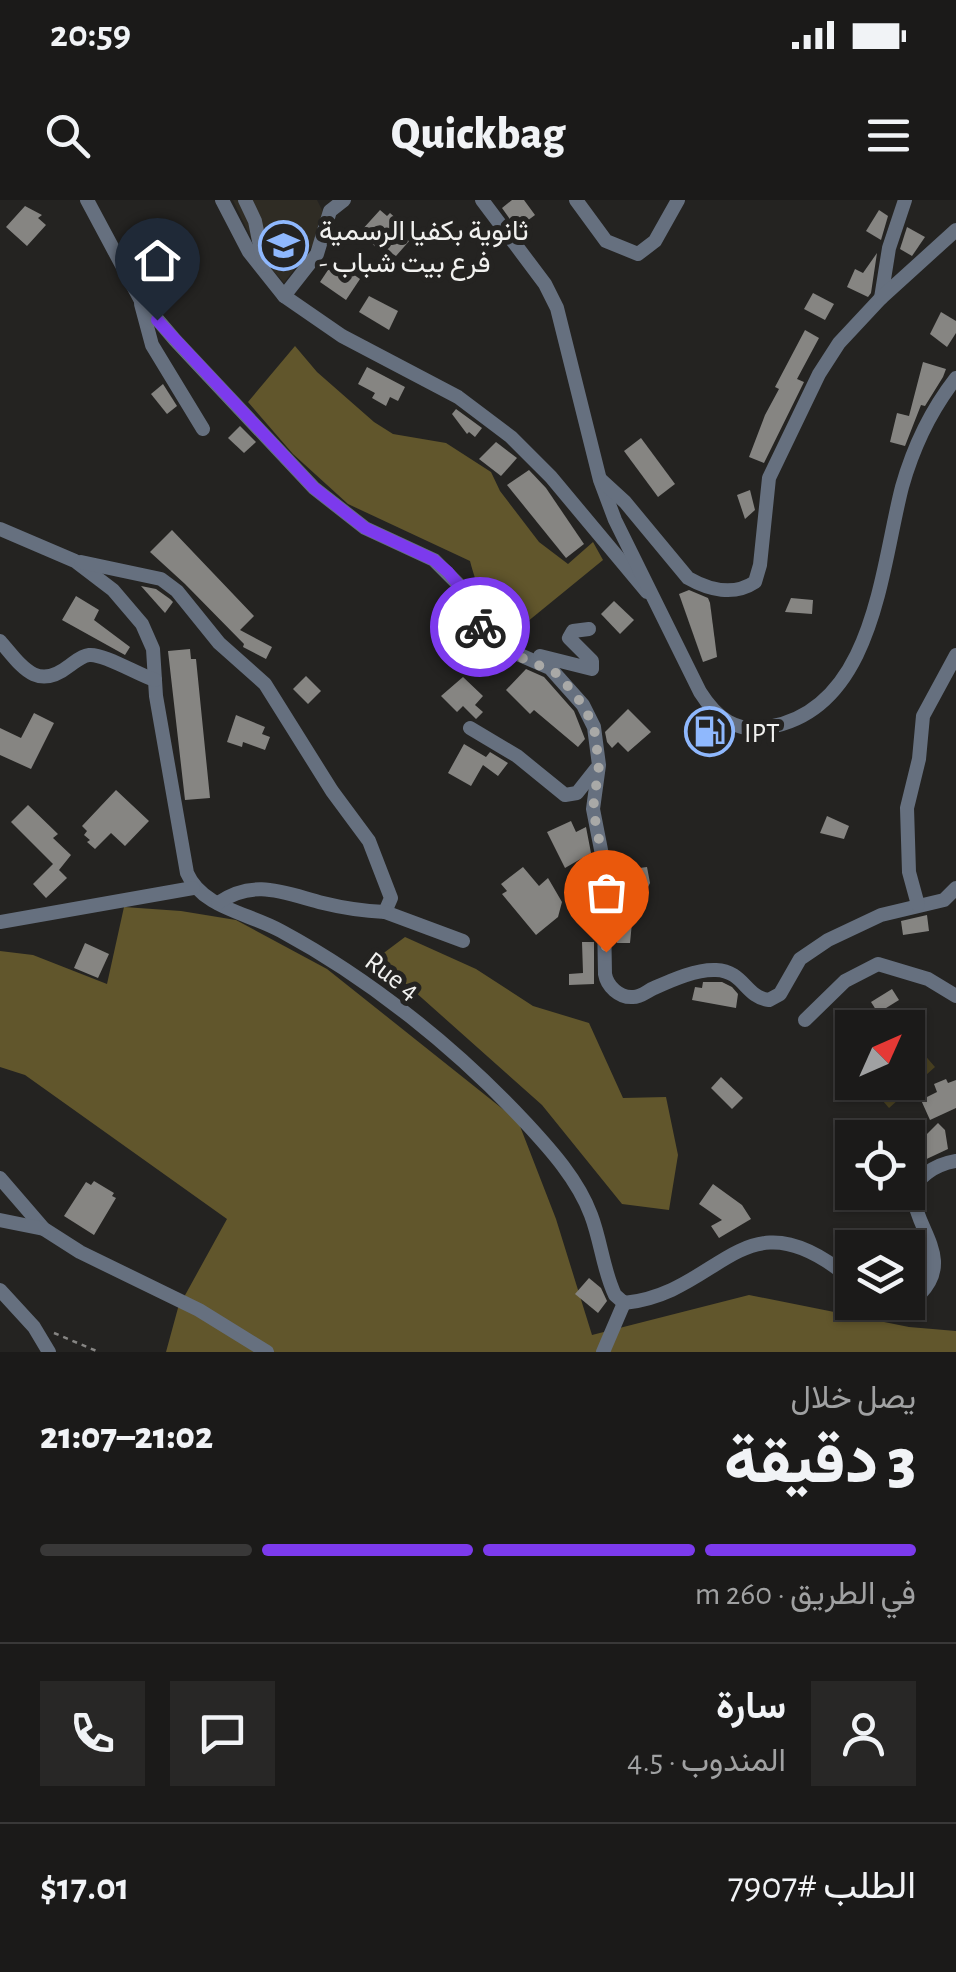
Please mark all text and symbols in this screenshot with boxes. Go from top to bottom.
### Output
text: 20:59 [50,16,131,54]
icon: search [40,108,95,163]
icon: menu [861,108,916,163]
text: Quickbag [391,112,565,157]
pin [115,218,200,321]
place label: ثانوية بكفيا الرسمية - فرع بيت شباب [319,218,529,281]
school or university icon: ثانوية بكفيا الرسمية - فرع بيت شباب [258,220,310,272]
icon: home [130,233,185,288]
courier [430,577,530,677]
icon: bike [453,600,508,655]
fuel station icon: IPT [683,706,735,758]
place label: IPT [744,720,780,748]
pin [564,850,649,953]
icon: bag [579,865,634,920]
street label: Rue 4 [359,947,424,1006]
north arrow [835,1010,925,1100]
map controls [835,1010,925,1320]
button: locate [835,1120,925,1210]
button: layers [835,1230,925,1320]
text: يصل خلال [791,1382,916,1414]
text: 21:02–21:07 [40,1418,213,1456]
text: 3 دقيقة [724,1430,916,1495]
text: في الطريق · 260 m [695,1578,916,1610]
button: phone [40,1681,145,1786]
button: chat [170,1681,275,1786]
button: person [811,1681,916,1786]
text: سارة [716,1688,786,1726]
text: المندوب · 4.5 [627,1745,786,1777]
text: الطلب #7907 [728,1868,916,1906]
text: $17.01 [40,1869,129,1907]

